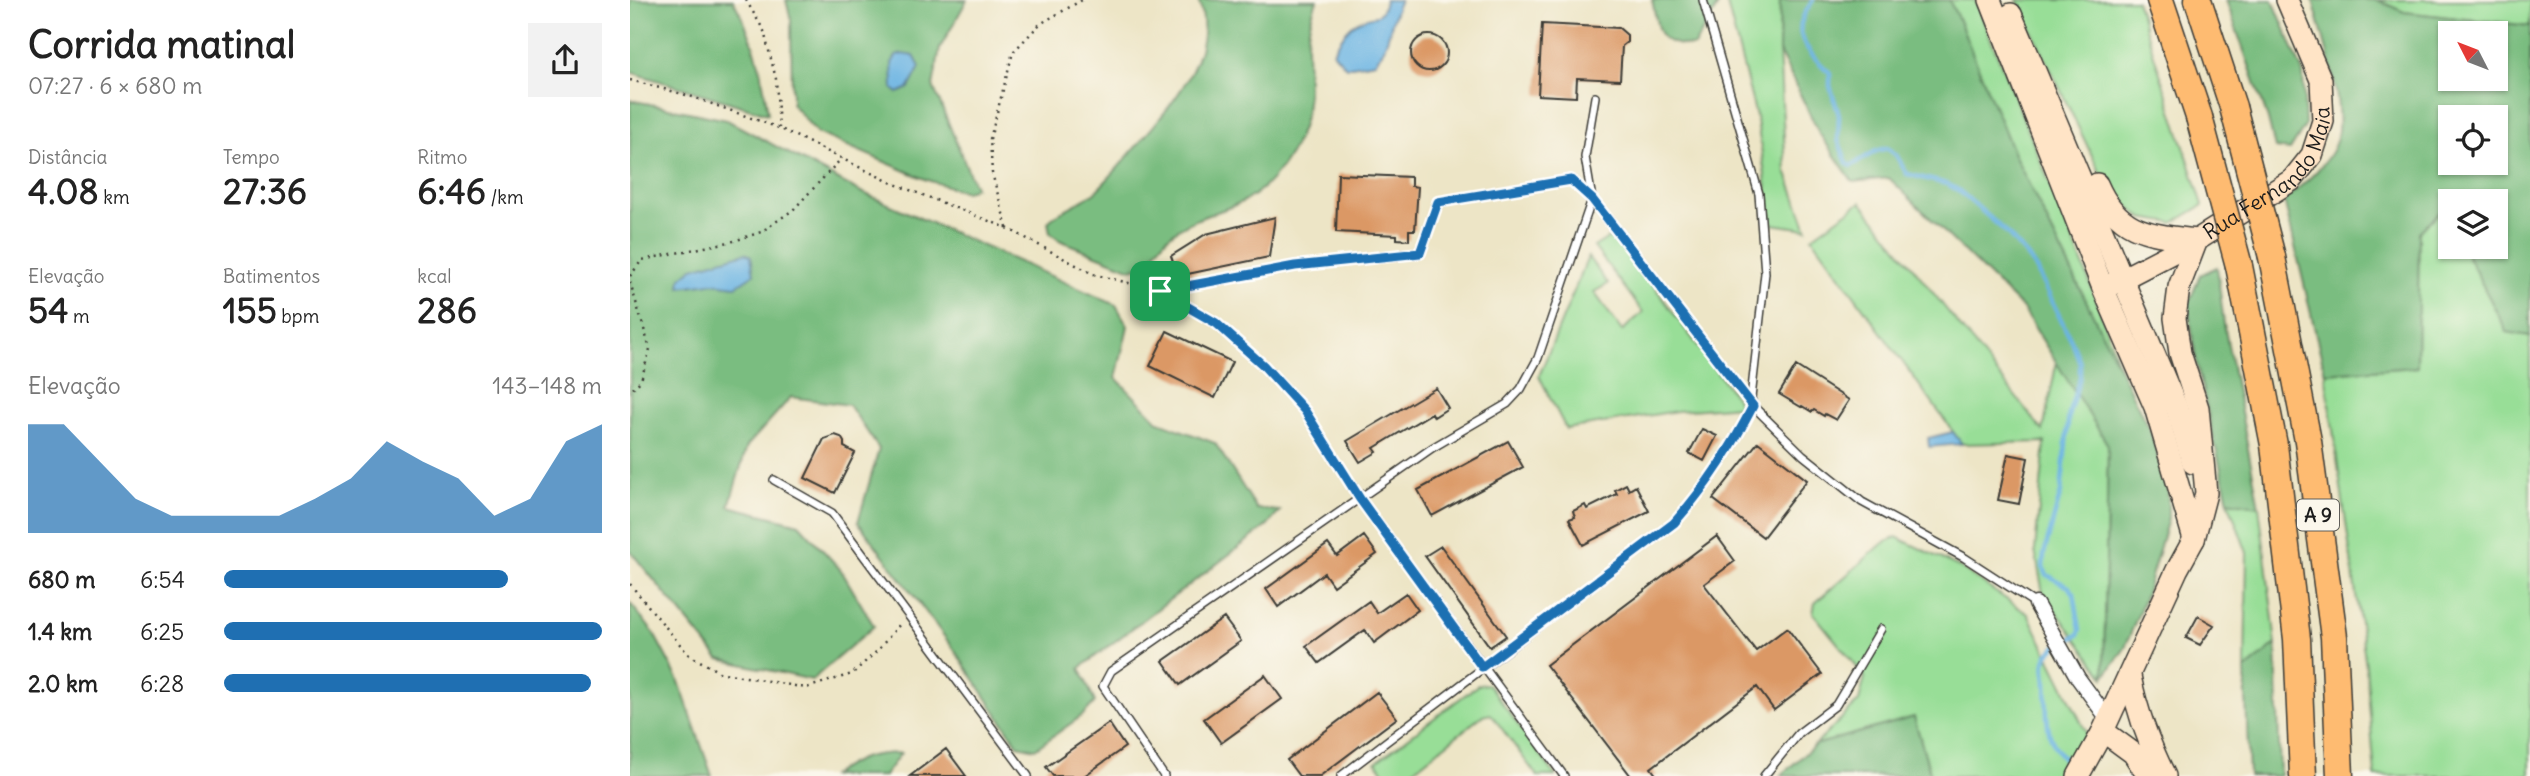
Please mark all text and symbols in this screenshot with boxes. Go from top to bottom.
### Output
text: Corrida matinal [28,21,295,68]
north arrow [2438,21,2508,91]
map controls [2438,21,2508,259]
button: share [528,23,602,97]
text: 07:27 · 6 × 680 m [28,71,202,100]
button: locate [2438,105,2508,175]
street label: Rua Fernando Maia [2198,106,2336,246]
text: Distância [28,145,107,169]
text: Tempo [223,145,280,169]
text: Ritmo [417,145,467,169]
text: 4.08 [28,169,99,213]
text: 27:36 [223,169,307,213]
text: 6:46 [417,169,486,213]
text: km [99,185,130,209]
text: /km [486,185,524,209]
button: layers [2438,189,2508,259]
pin [1130,261,1190,321]
text: Elevação [28,264,105,288]
text: Batimentos [223,264,320,288]
text: kcal [417,264,452,288]
icon: arrive [1141,272,1179,310]
text: 54 [28,288,68,332]
text: 155 [223,288,277,332]
text: 286 [417,288,477,332]
text: m [68,304,90,328]
text: bpm [277,304,319,328]
text: Elevação [28,371,121,400]
text: 143–148 m [492,371,602,400]
road number: A 9 [2297,500,2339,530]
text: 680 m [28,565,95,594]
text: 6:54 [140,565,185,594]
text: 1.4 km [28,617,92,646]
text: 6:25 [140,617,184,646]
text: 2.0 km [28,669,98,698]
text: 6:28 [140,669,184,698]

